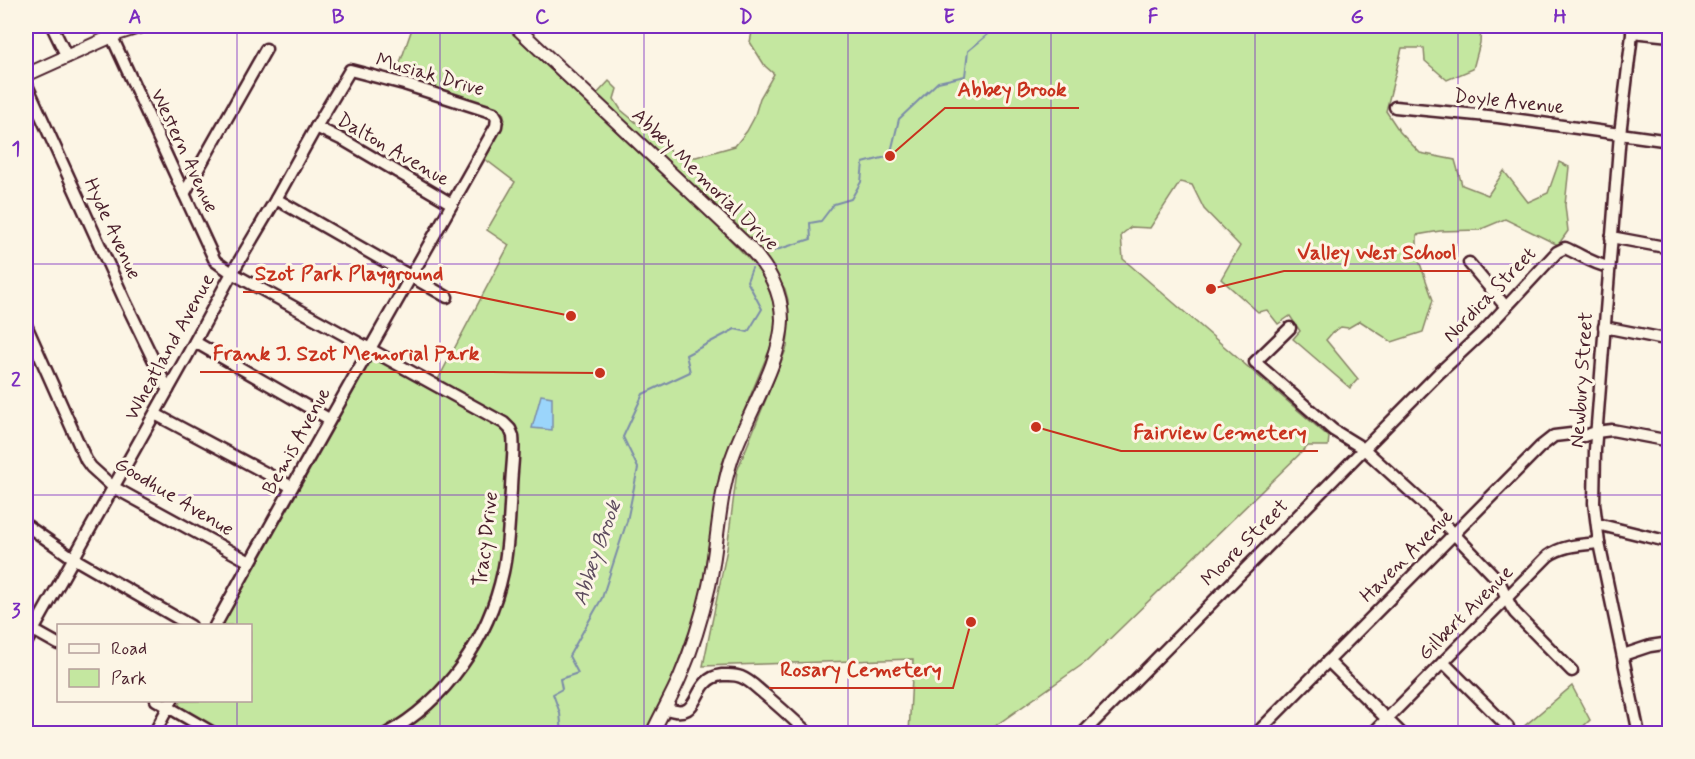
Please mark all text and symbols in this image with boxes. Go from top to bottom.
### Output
text: A [128,4,142,31]
text: B [332,4,345,31]
text: C [535,4,550,31]
text: D [739,4,753,31]
text: E [943,4,955,31]
text: F [1148,4,1159,31]
text: G [1350,4,1364,31]
text: H [1553,4,1567,31]
street label: Musiak Drive [373,47,487,103]
callout: Abbey Brook [945,69,1079,108]
text: Abbey Brook [957,76,1067,104]
street label: Doyle Avenue [1452,83,1566,121]
street label: Western Avenue [143,85,225,217]
street label: Abbey Memorial Drive [626,103,784,257]
street label: Dalton Avenue [332,107,454,193]
text: 1 [12,136,20,163]
street label: Hyde Avenue [77,174,147,284]
callout: Valley West School [1284,232,1470,271]
text: Valley West School [1297,239,1457,267]
street label: Nordica Street [1437,241,1543,349]
callout: Szot Park Playground [243,253,455,292]
text: Szot Park Playground [255,260,443,288]
street label: Wheatland Avenue [118,269,222,425]
street label: Newbury Street [1564,311,1600,449]
callout: Frank J. Szot Memorial Park [200,333,492,372]
text: Frank J. Szot Memorial Park [213,340,480,368]
text: 2 [11,367,21,394]
street label: Bemis Avenue [256,382,338,500]
callout: Fairview Cemetery [1121,412,1318,451]
text: Fairview Cemetery [1133,419,1307,447]
street label: Goodhue Avenue [109,451,239,543]
street label: Tracy Drive [467,490,505,588]
street label: Moore Street [1195,493,1295,593]
water label: Abbey Brook [566,496,628,609]
street label: Haven Avenue [1354,503,1460,609]
street label: Gilbert Avenue [1412,559,1520,667]
text: 3 [11,598,21,625]
legend [57,624,252,702]
text: Road [111,637,147,661]
callout: Rosary Cemetery [769,649,953,688]
text: Rosary Cemetery [780,656,942,684]
text: Park [111,667,147,691]

